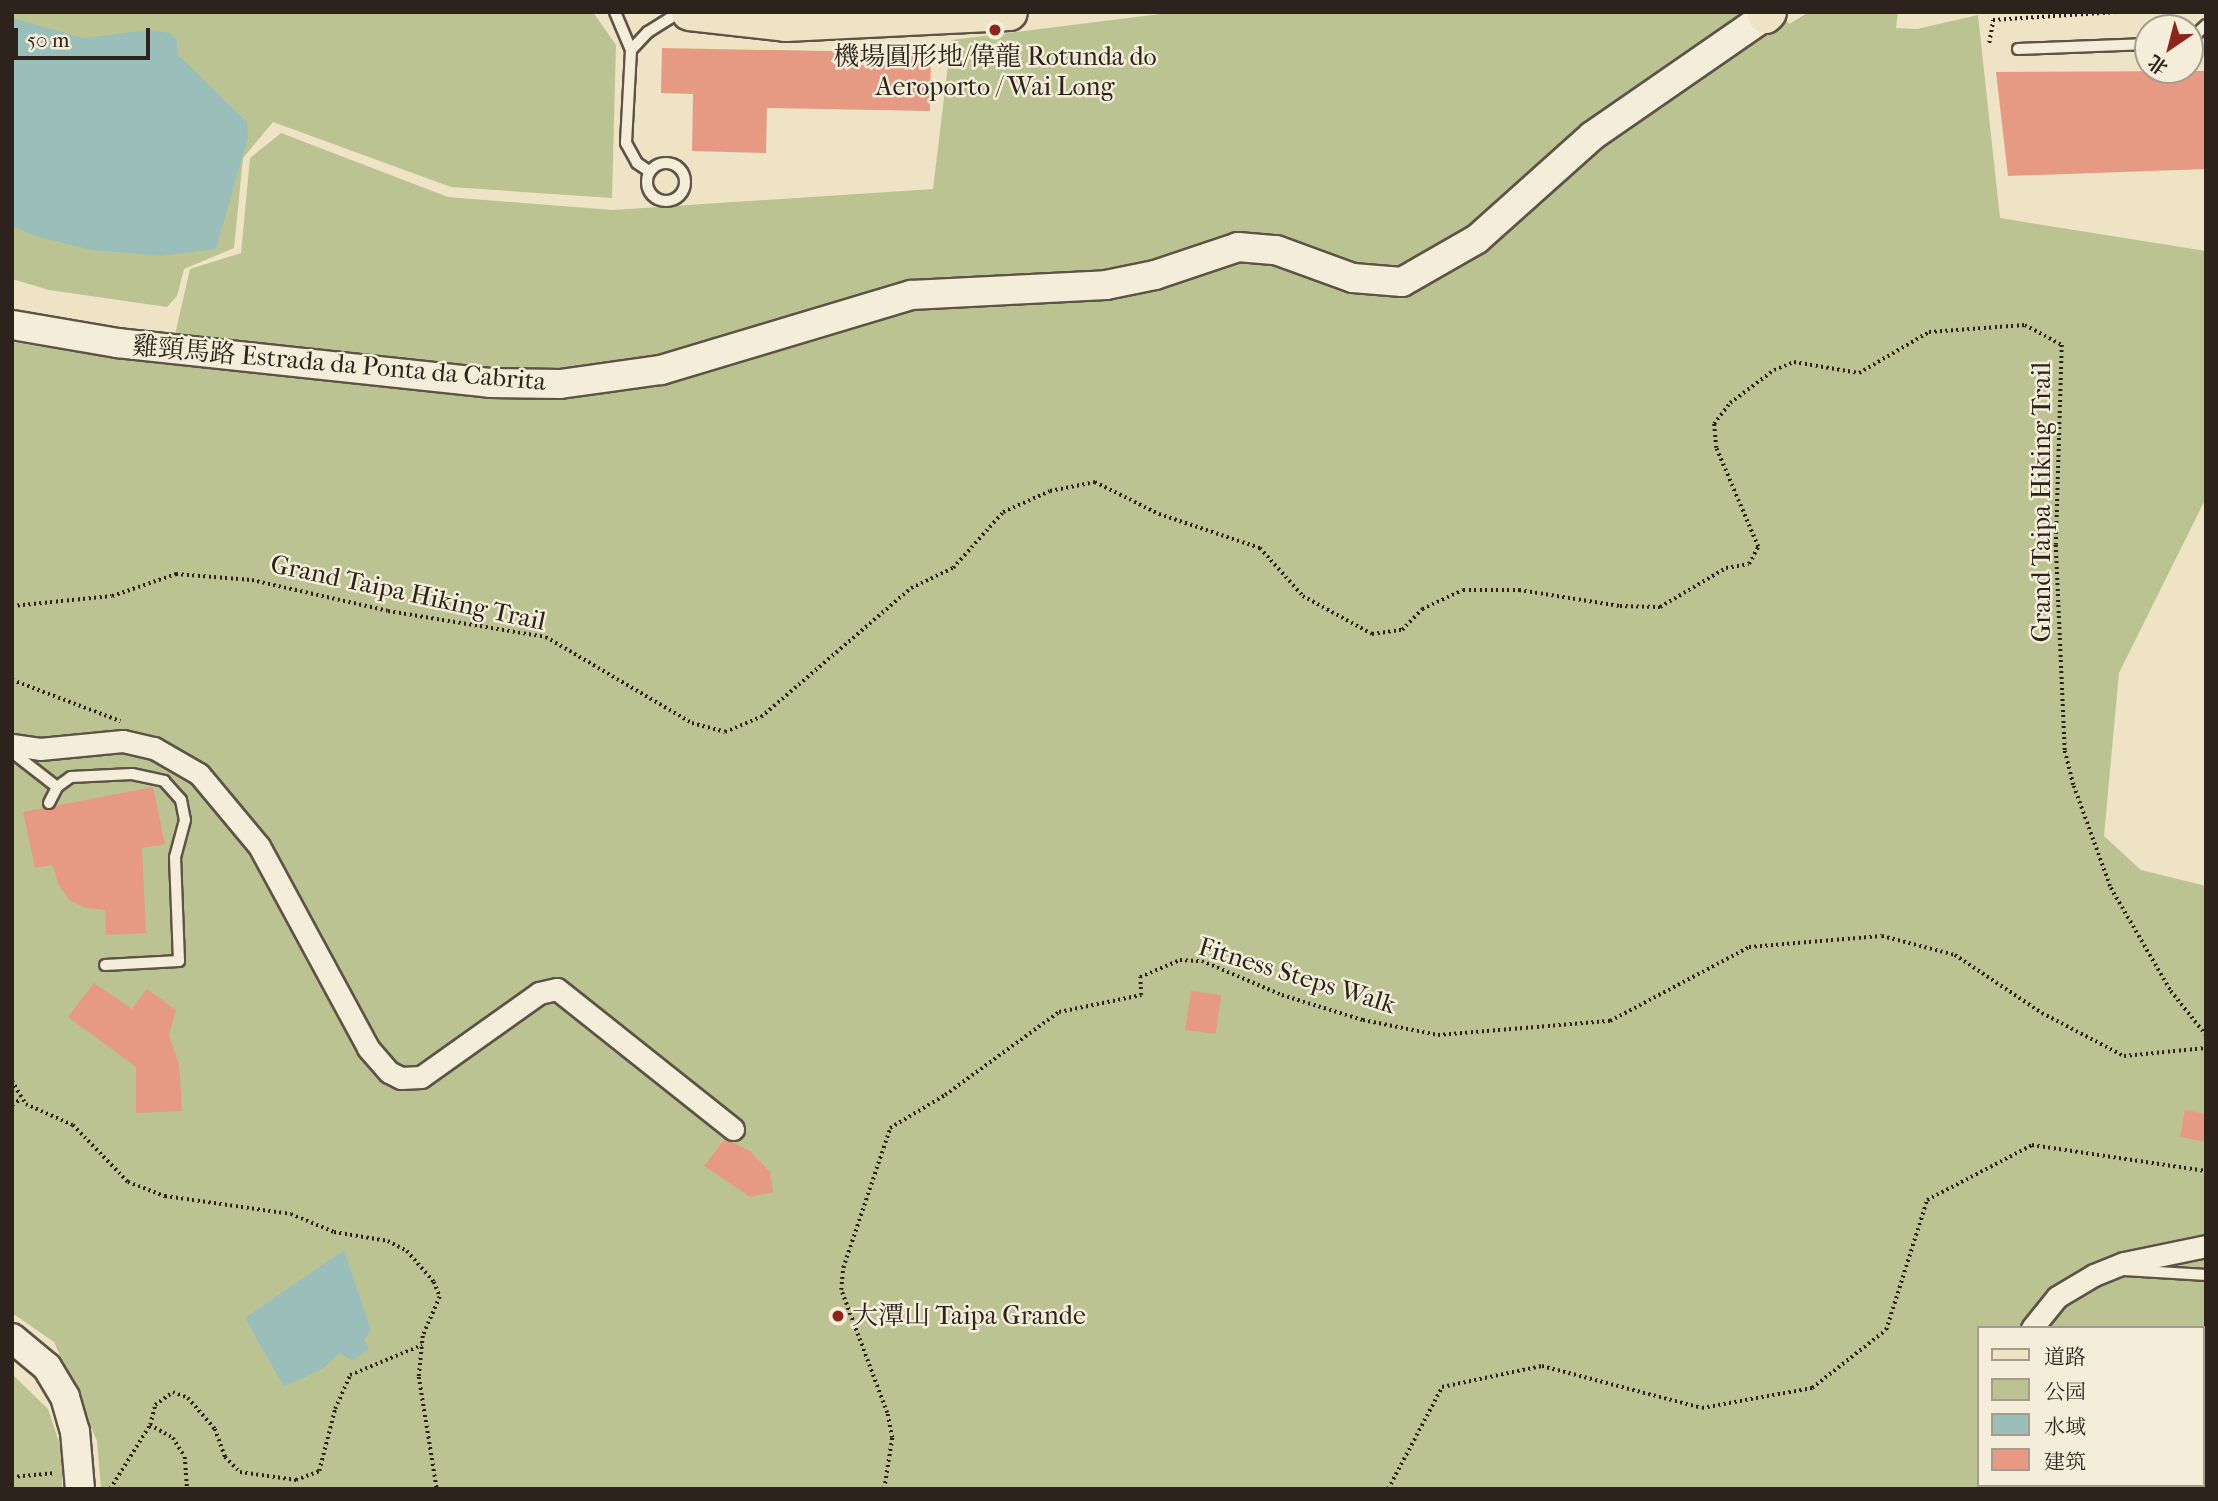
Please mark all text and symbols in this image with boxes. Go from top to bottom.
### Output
scale bar [18,14,154,58]
north arrow [2134,14,2204,84]
marker: 機場圓形地/偉龍 Rotunda do Aeroporto / Wai Long [987,22,1003,38]
text: 50 m [27,28,70,52]
place label: 機場圓形地/偉龍 Rotunda do Aeroporto / Wai Long [833,41,1157,102]
text: 北 [2144,50,2172,79]
street label: 雞頸馬路 Estrada da Ponta da Cabrita [131,330,547,398]
street label: Grand Taipa Hiking Trail [2026,362,2058,642]
street label: Grand Taipa Hiking Trail [268,549,548,637]
street label: Fitness Steps Walk [1195,931,1399,1021]
place label: 大潭山 Taipa Grande [852,1300,1086,1332]
marker: 大潭山 Taipa Grande [830,1308,846,1324]
legend [1976,1326,2204,1487]
text: 道路 [2044,1345,2086,1369]
text: 公园 [2044,1380,2086,1404]
text: 水域 [2044,1415,2086,1439]
text: 建筑 [2044,1450,2086,1474]

